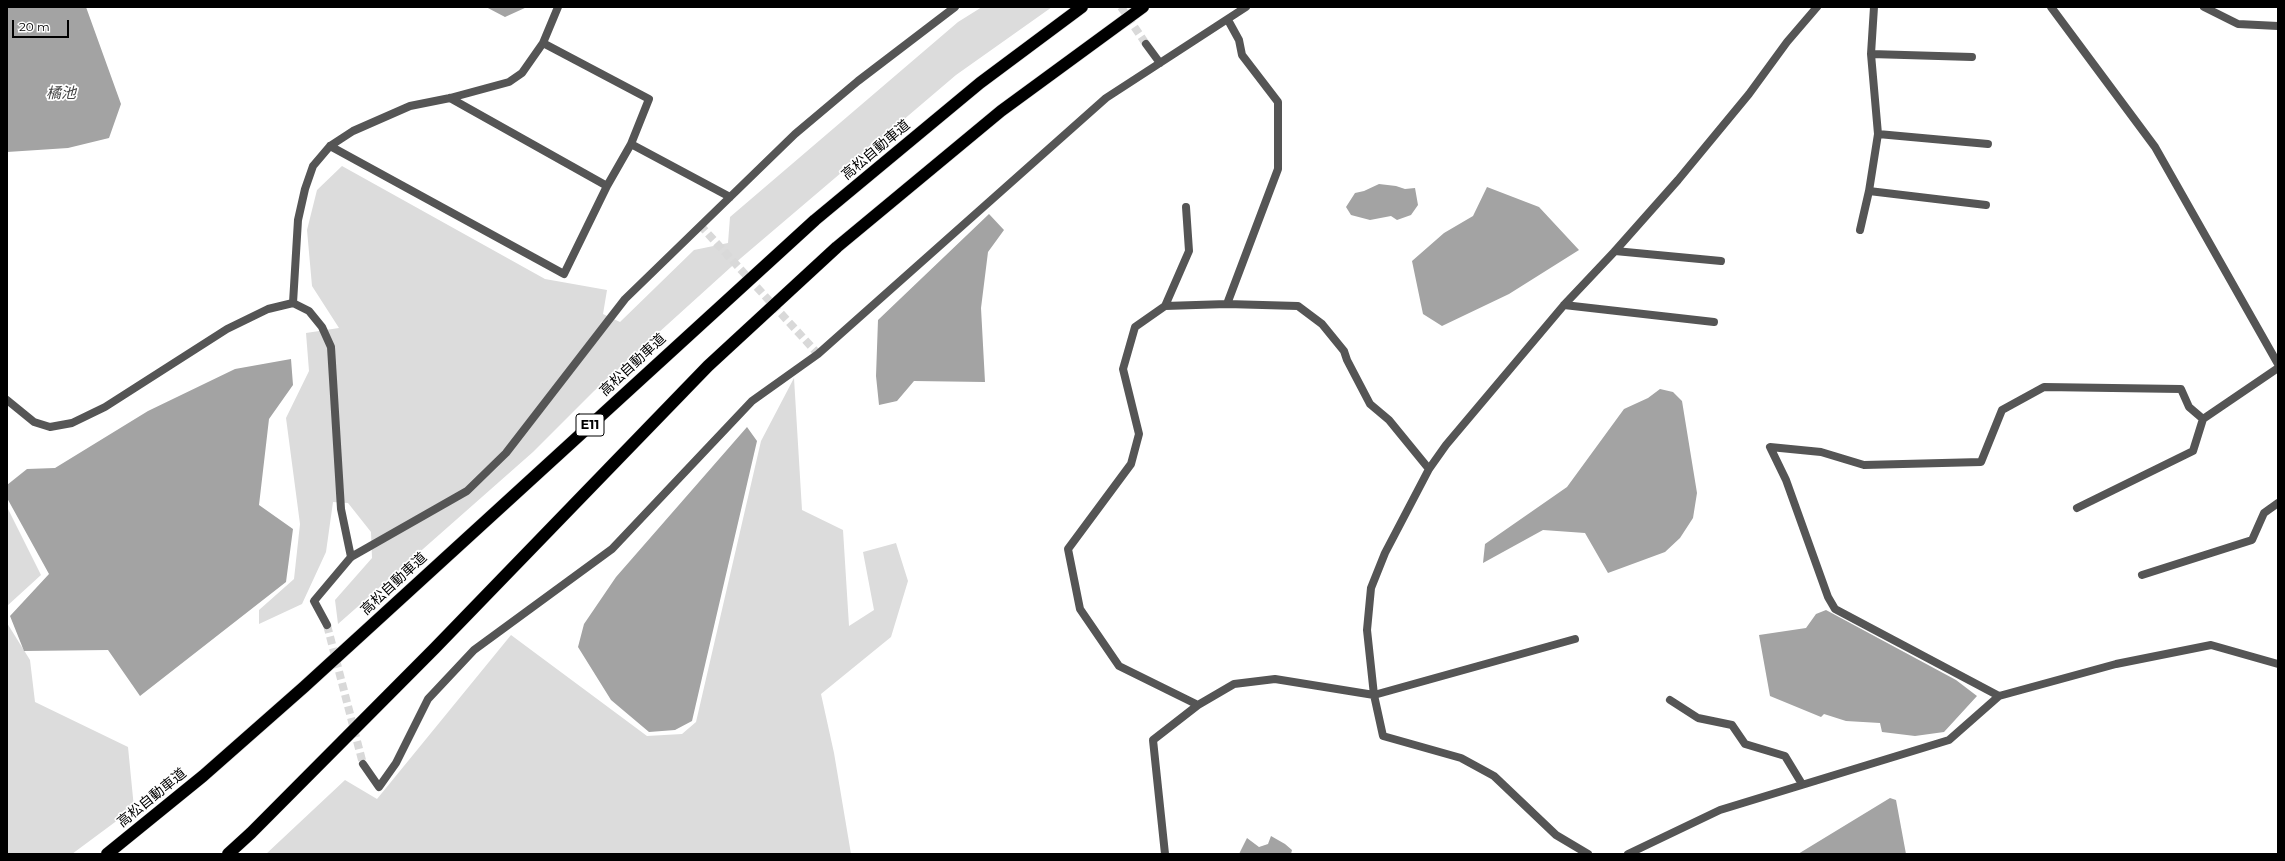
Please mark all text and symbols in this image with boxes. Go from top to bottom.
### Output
scale bar [14,12,71,38]
text: 20 m [19,19,50,34]
water label: 橘池 [46,85,76,103]
street label: 高松自動車道 [838,117,914,183]
street label: 高松自動車道 [597,330,669,400]
road number: E11 [576,414,604,436]
street label: 高松自動車道 [358,549,430,619]
street label: 高松自動車道 [114,765,190,831]

